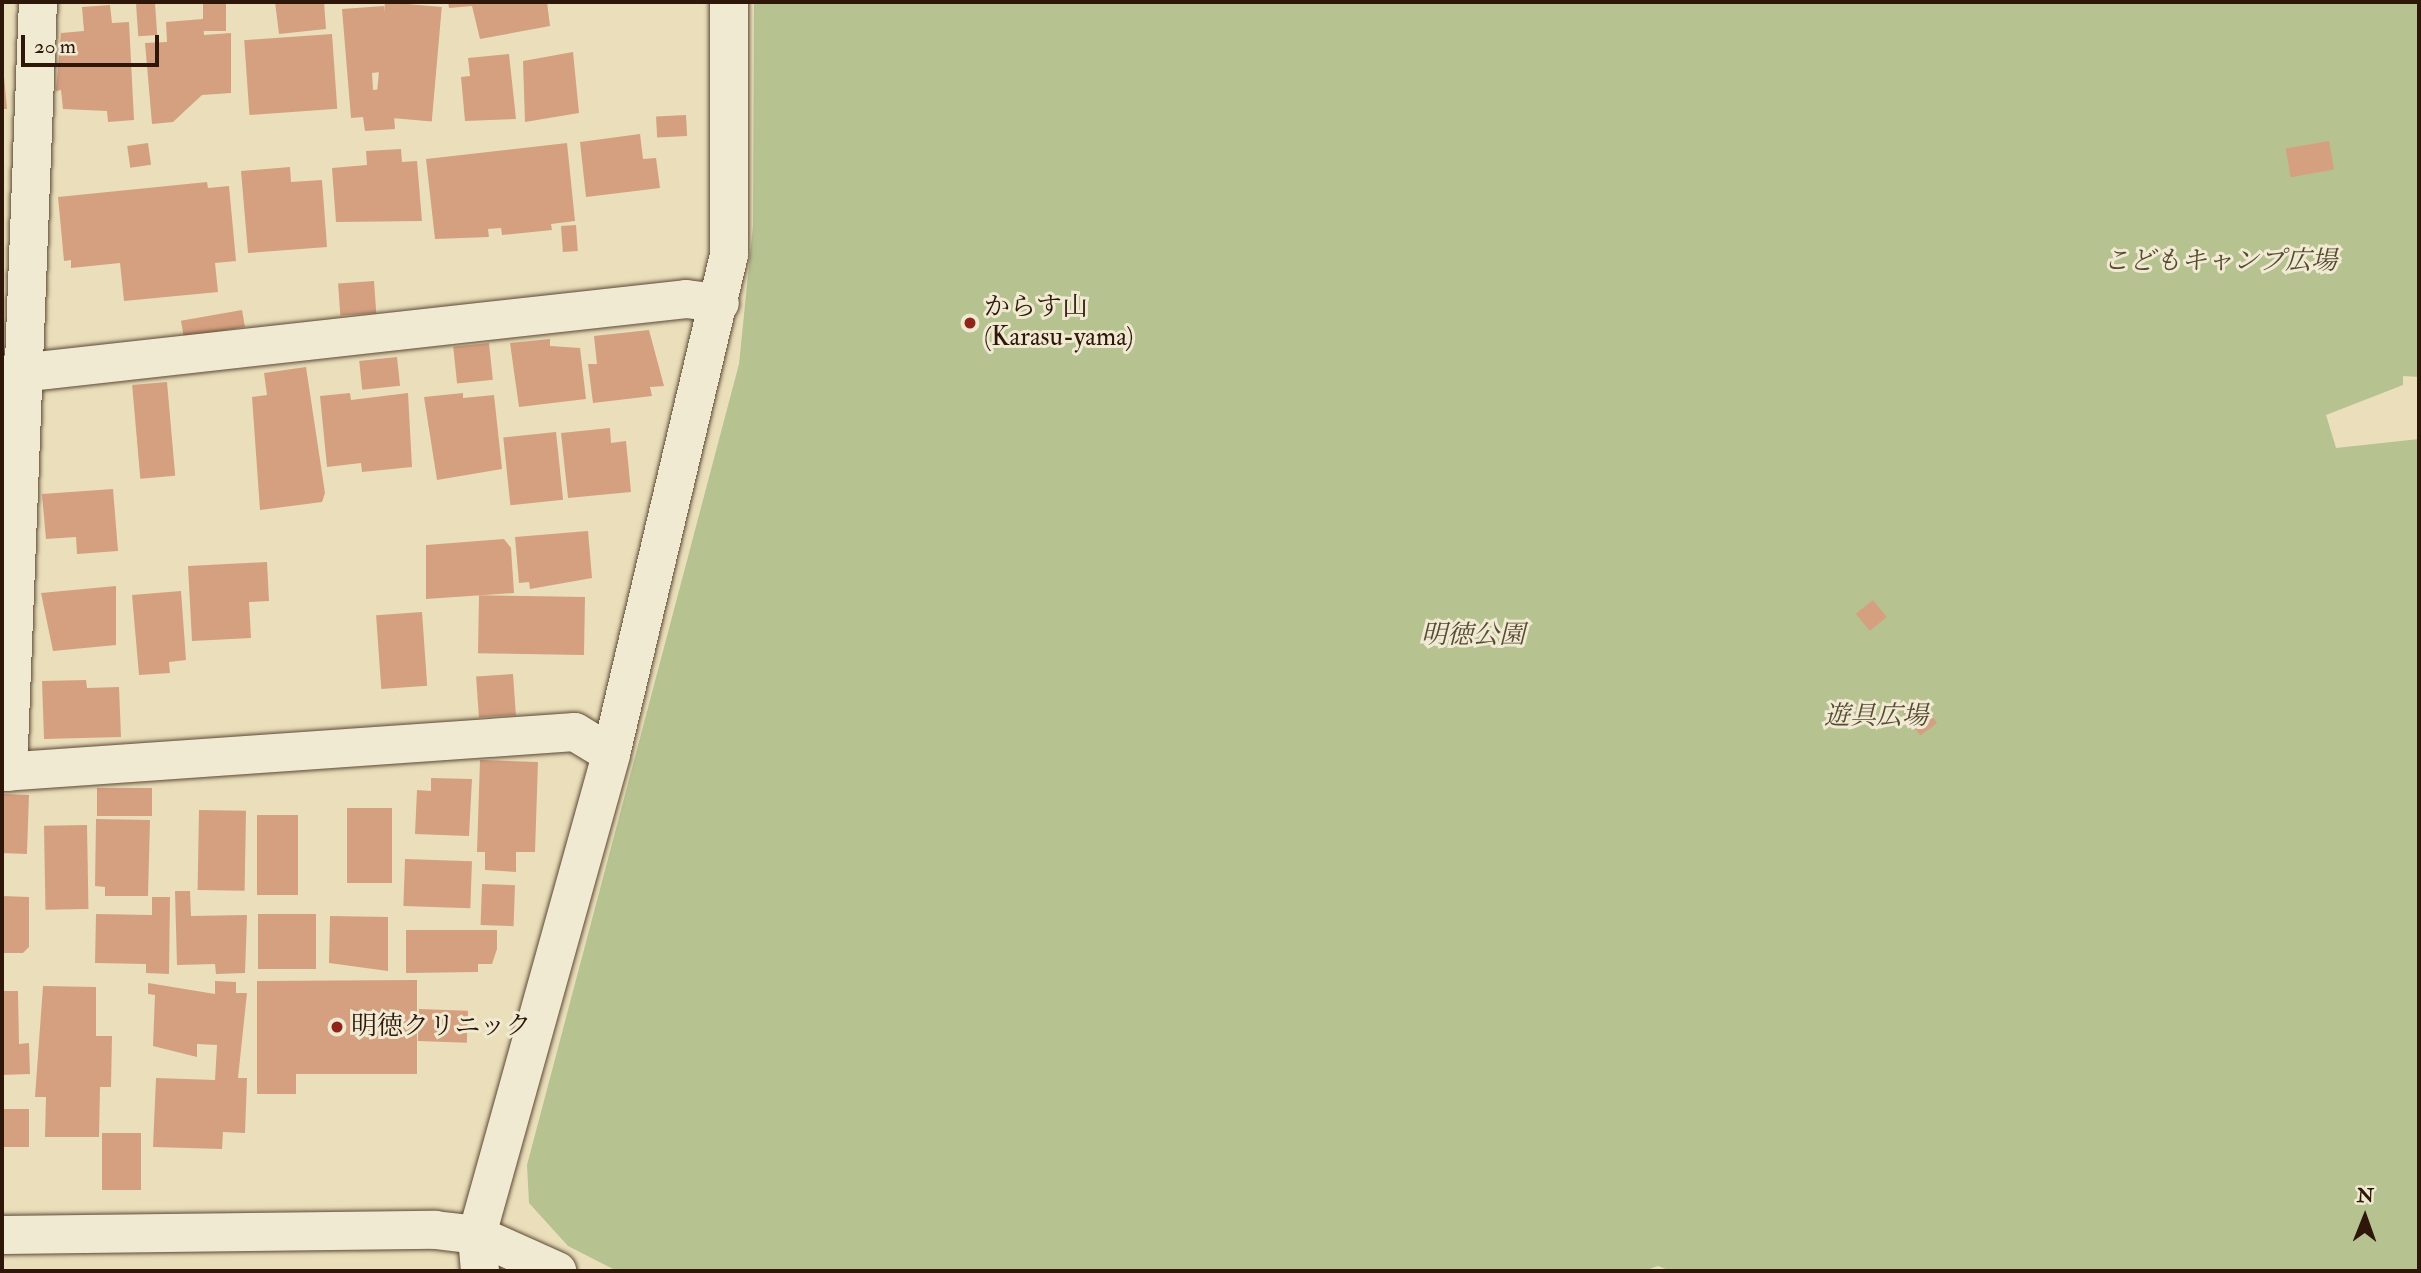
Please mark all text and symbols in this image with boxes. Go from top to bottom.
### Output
scale bar [24,21,163,65]
text: 20 m [34,33,76,60]
park label: こどもキャンプ広場 [2103,246,2337,278]
place label: からす山 (Karasu-yama) [984,292,1134,354]
marker: からす山 (Karasu-yama) [962,315,978,331]
park label: 明徳公園 [1421,620,1525,652]
park label: 遊具広場 [1824,701,1928,733]
place label: 明徳クリニック [351,1011,533,1043]
marker: 明徳クリニック [329,1019,345,1035]
north arrow [2330,1182,2400,1252]
text: N [2357,1184,2374,1208]

